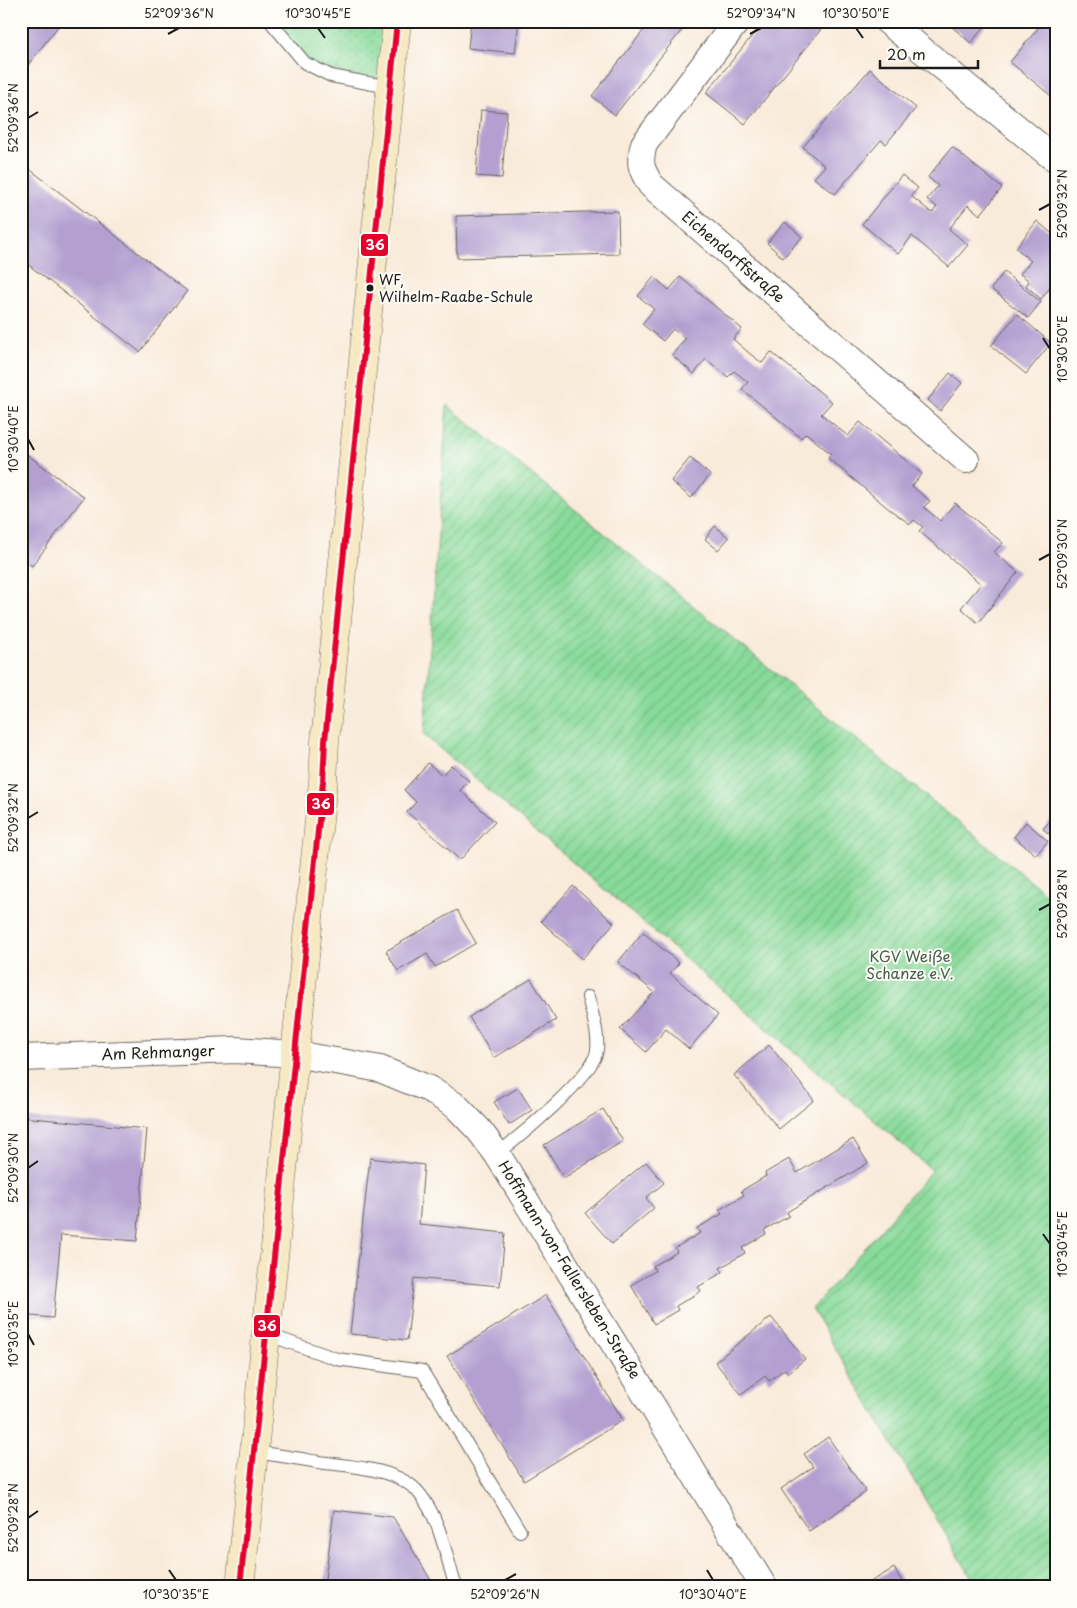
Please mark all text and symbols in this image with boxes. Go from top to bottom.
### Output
text: 52°09'36"N [144,4,214,22]
text: 10°30'45"E [285,4,351,22]
text: 52°09'34"N [726,4,796,22]
text: 10°30'50"E [822,4,890,22]
scale bar [880,38,977,70]
text: 20 m [887,42,926,65]
text: 52°09'36"N [4,83,22,153]
text: 52°09'32"N [1053,169,1071,239]
street label: Eichendorffstraße [677,205,791,307]
line badge: 36 [360,233,389,257]
text: 36 [365,234,385,255]
place label: WF, Wilhelm-Raabe-Schule [379,269,534,307]
marker: WF, Wilhelm-Raabe-Schule [365,283,375,293]
text: 10°30'50"E [1053,315,1071,383]
text: 10°30'40"E [4,405,22,473]
text: 52°09'30"N [1053,519,1071,589]
text: 52°09'32"N [4,783,22,853]
line badge: 36 [306,792,335,816]
text: 36 [311,793,331,814]
text: 52°09'28"N [1053,869,1071,939]
park label: KGV Weiße Schanze e.V. [866,944,954,984]
street label: Am Rehmanger [101,1038,215,1065]
text: 52°09'30"N [4,1133,22,1203]
street label: Hoffmann-von-Fallersleben-Straße [493,1155,647,1383]
text: 10°30'45"E [1053,1211,1071,1277]
text: 10°30'35"E [4,1301,22,1367]
line badge: 36 [253,1314,281,1338]
text: 36 [257,1315,277,1336]
text: 52°09'28"N [4,1483,22,1553]
text: 10°30'35"E [143,1585,209,1603]
text: 52°09'26"N [470,1585,540,1603]
text: 10°30'40"E [679,1585,747,1603]

